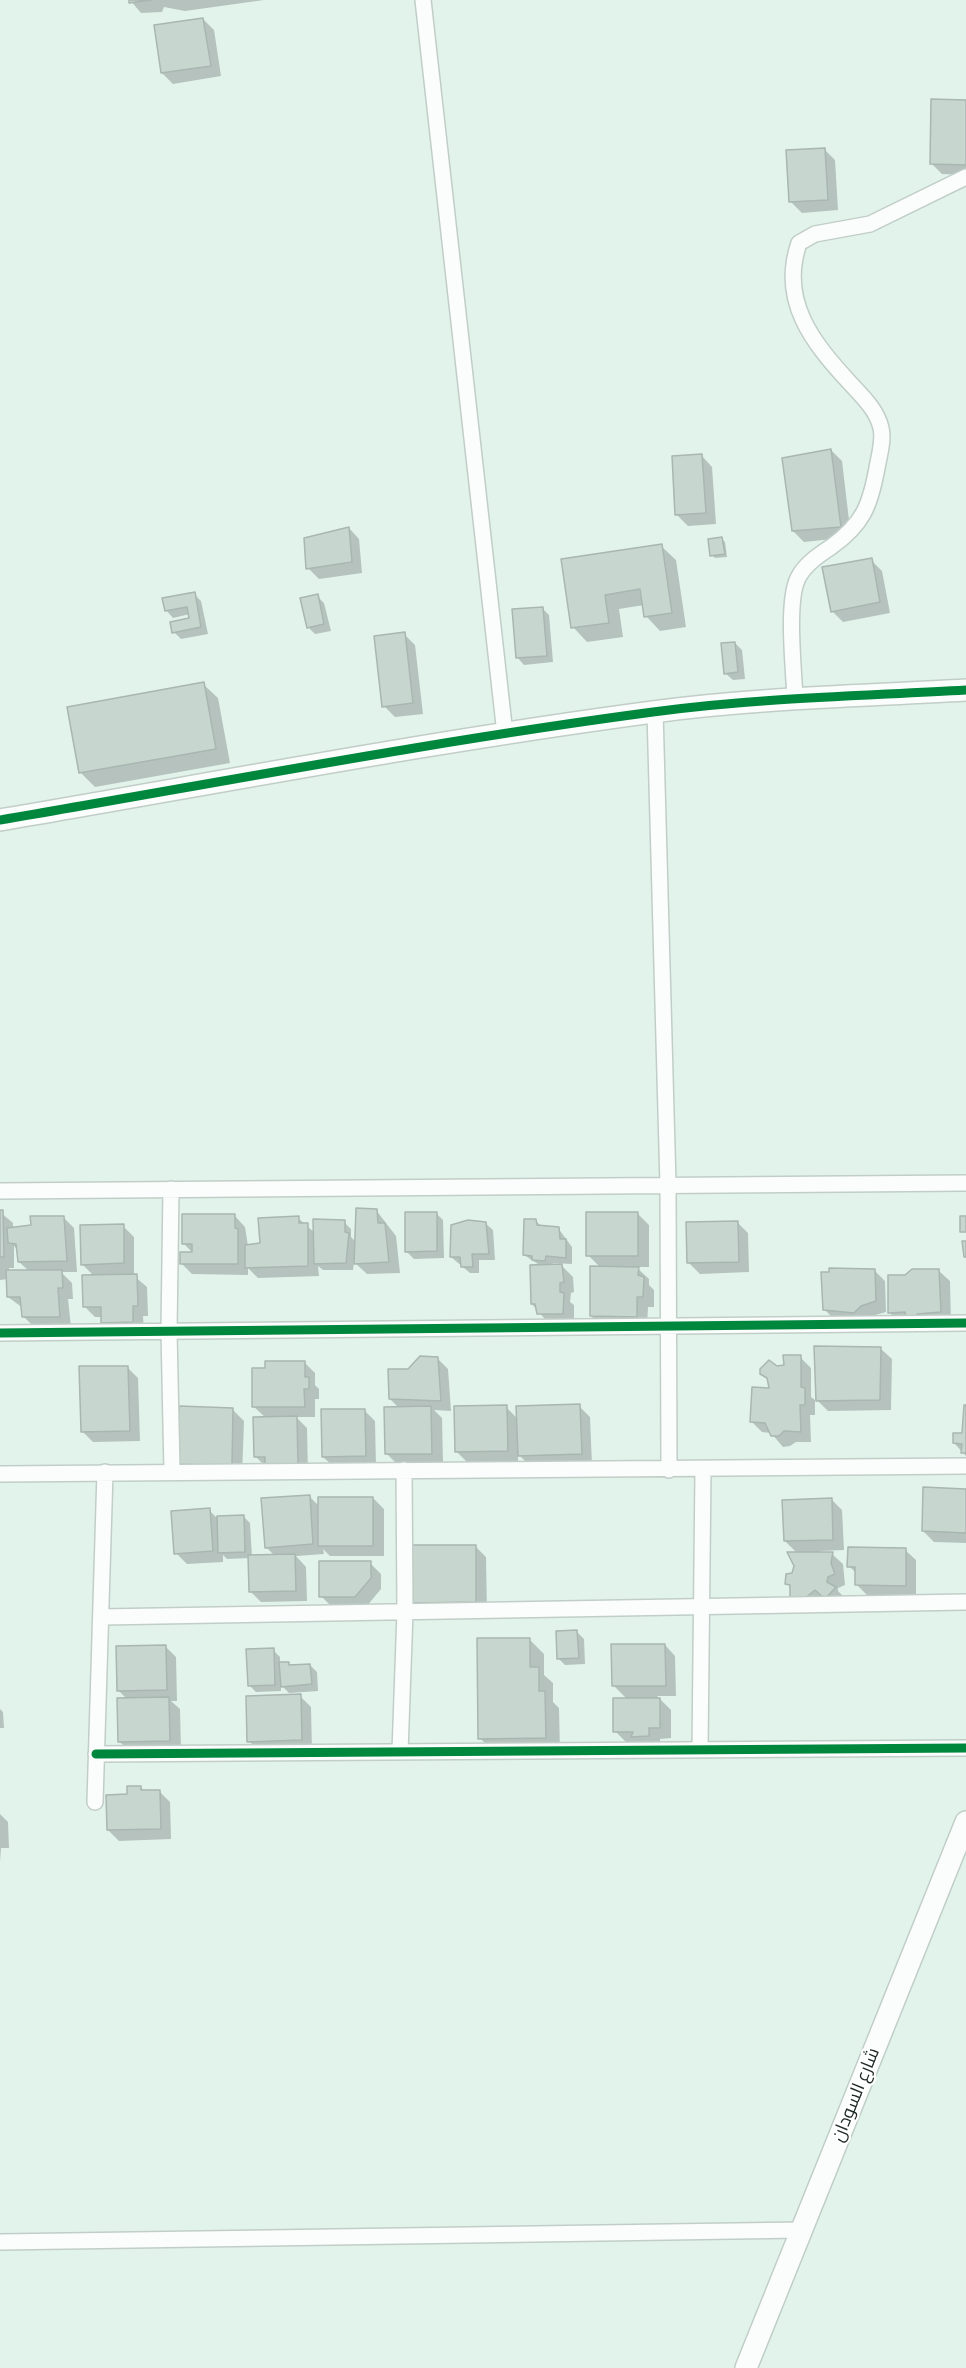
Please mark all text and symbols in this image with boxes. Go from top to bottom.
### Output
street label: شارع السودان [827,2045,885,2145]

